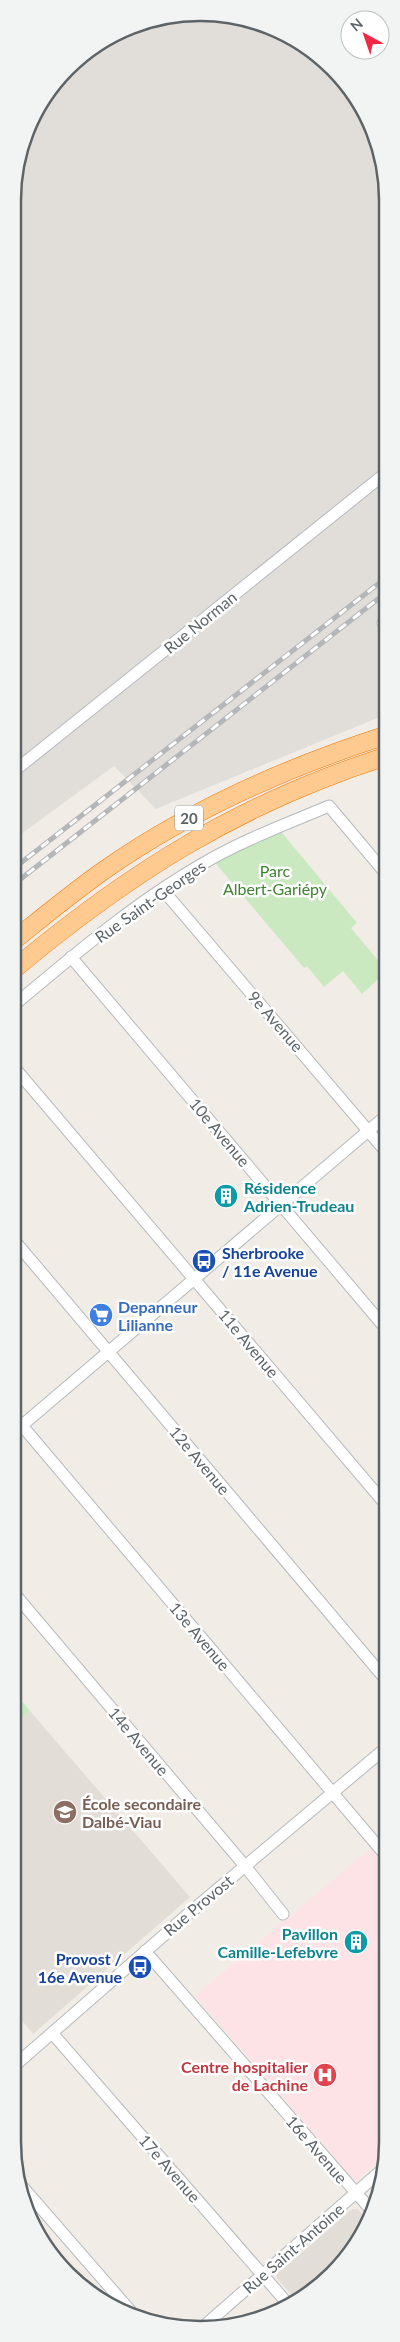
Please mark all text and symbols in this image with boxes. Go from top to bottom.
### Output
north arrow [340,10,390,60]
text: N [347,15,366,35]
street label: Rue Norman [160,587,240,657]
road number: 20 [175,806,203,830]
street label: Rue Saint-Georges [91,856,209,946]
park label: Parc Albert-Gariépy [223,861,328,898]
street label: 9e Avenue [244,987,308,1055]
street label: 10e Avenue [186,1094,254,1170]
place label: Résidence Adrien-Trudeau [243,1178,354,1215]
building icon: Résidence Adrien-Trudeau [213,1183,239,1209]
place label: Sherbrooke / 11e Avenue [222,1243,318,1280]
bus stop icon: Sherbrooke / 11e Avenue [191,1248,217,1274]
place label: Depanneur Lilianne [118,1297,197,1334]
supermarket icon: Depanneur Lilianne [88,1302,114,1328]
street label: 11e Avenue [215,1305,283,1381]
street label: 12e Avenue [166,1422,234,1498]
street label: 13e Avenue [166,1598,234,1674]
street label: 14e Avenue [105,1703,173,1779]
place label: École secondaire Dalbé-Viau [82,1794,201,1831]
school or university icon: École secondaire Dalbé-Viau [52,1799,78,1825]
street label: Rue Provost [159,1870,237,1940]
place label: Pavillon Camille-Lefebvre [217,1924,338,1961]
building icon: Pavillon Camille-Lefebvre [343,1929,369,1955]
place label: Provost / 16e Avenue [38,1949,122,1986]
bus stop icon: Provost / 16e Avenue [127,1954,153,1980]
place label: Centre hospitalier de Lachine [181,2057,308,2094]
hospital icon: Centre hospitalier de Lachine [312,2062,338,2088]
street label: 16e Avenue [282,2111,352,2187]
street label: 17e Avenue [135,2130,205,2206]
street label: Rue Saint-Antoine [239,2199,347,2297]

